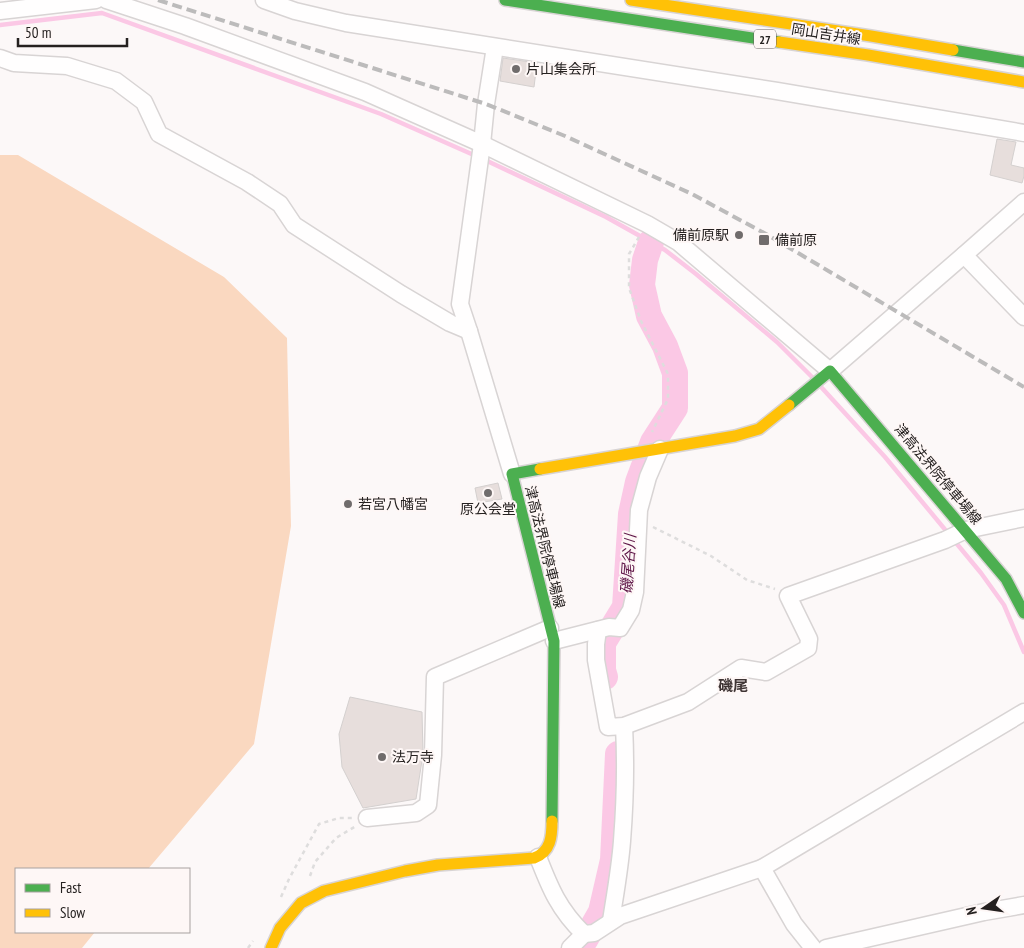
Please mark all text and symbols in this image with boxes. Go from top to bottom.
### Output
scale bar [18,15,126,47]
street label: 岡山吉井線 [790,20,862,48]
text: 50 m [25,23,51,42]
road number: 27 [754,30,776,48]
place label: 片山集会所 [526,60,596,78]
marker: 片山集会所 [510,63,522,75]
place label: 備前原駅 [673,226,729,244]
marker: 備前原駅 [733,229,745,241]
place label: 備前原 [775,231,817,249]
marker: 備前原 [757,233,771,247]
street label: 津高法界院停車場線 [891,420,985,528]
street label: 津高法界院停車場線 [521,484,569,610]
marker: 原公会堂 [482,487,494,499]
place label: 若宮八幡宮 [358,495,428,513]
marker: 若宮八幡宮 [342,498,354,510]
place label: 原公会堂 [460,500,516,518]
water label: 磯尾谷川 [616,531,640,595]
district label: 磯尾 [718,676,748,695]
place label: 法万寺 [392,748,434,766]
marker: 法万寺 [376,751,388,763]
legend [15,868,190,933]
text: Fast [60,878,81,897]
north arrow [959,883,1009,933]
text: Slow [60,903,85,922]
text: N [962,905,981,917]

